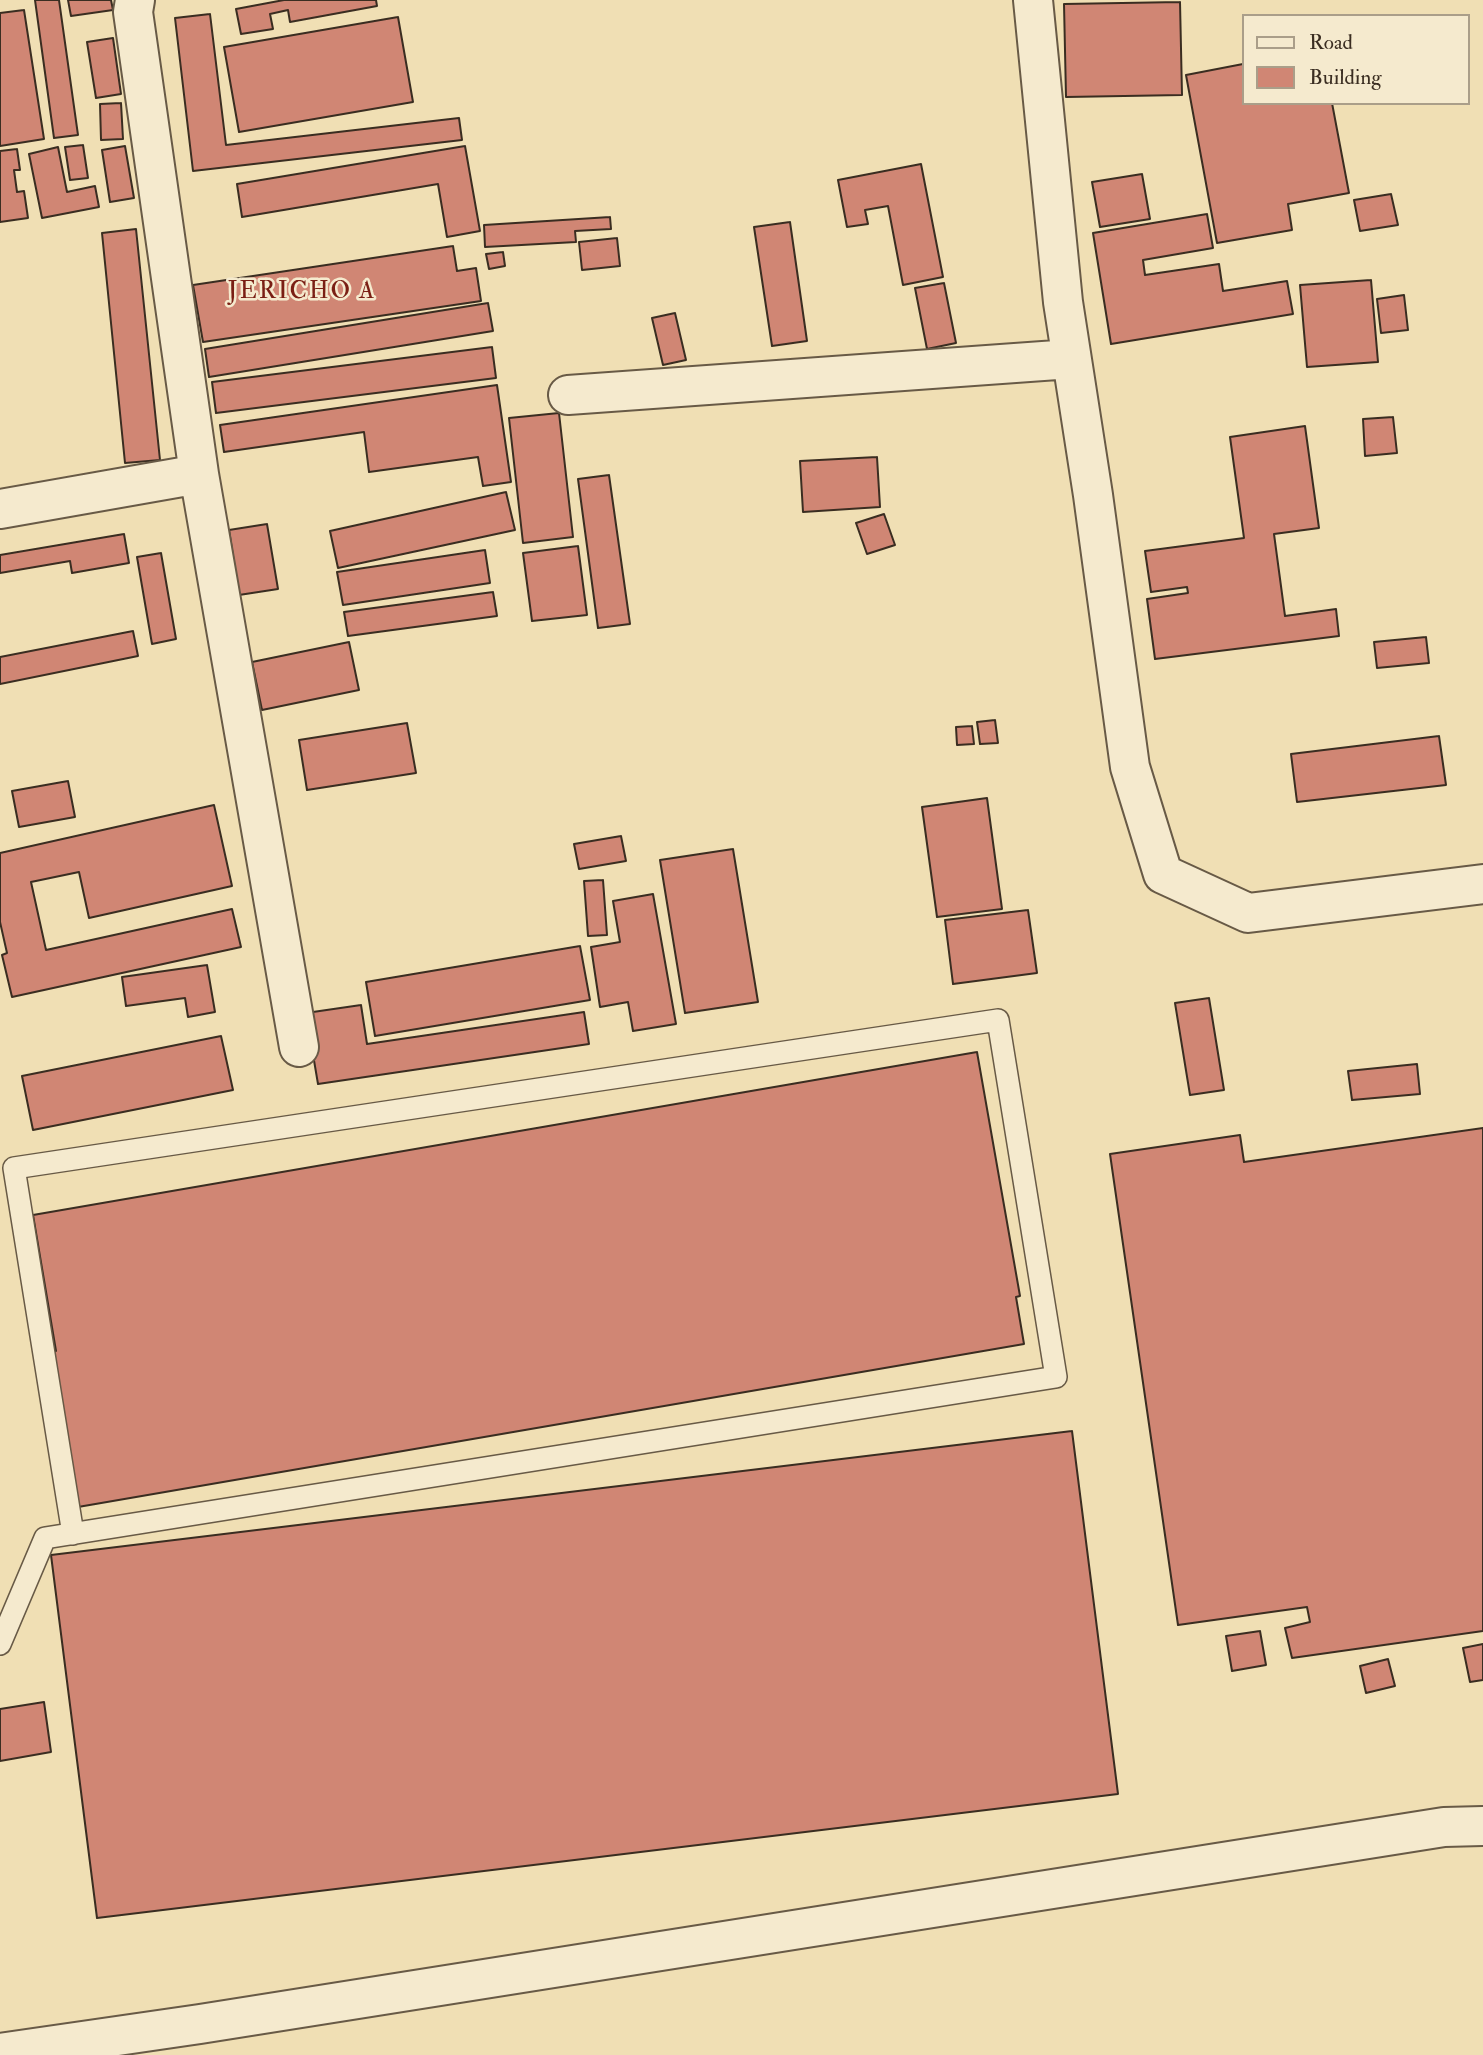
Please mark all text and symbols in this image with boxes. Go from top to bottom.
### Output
legend [1242,14,1469,105]
text: Road [1309,29,1353,56]
text: Building [1309,64,1382,91]
district label: JERICHO A [229,279,375,307]

